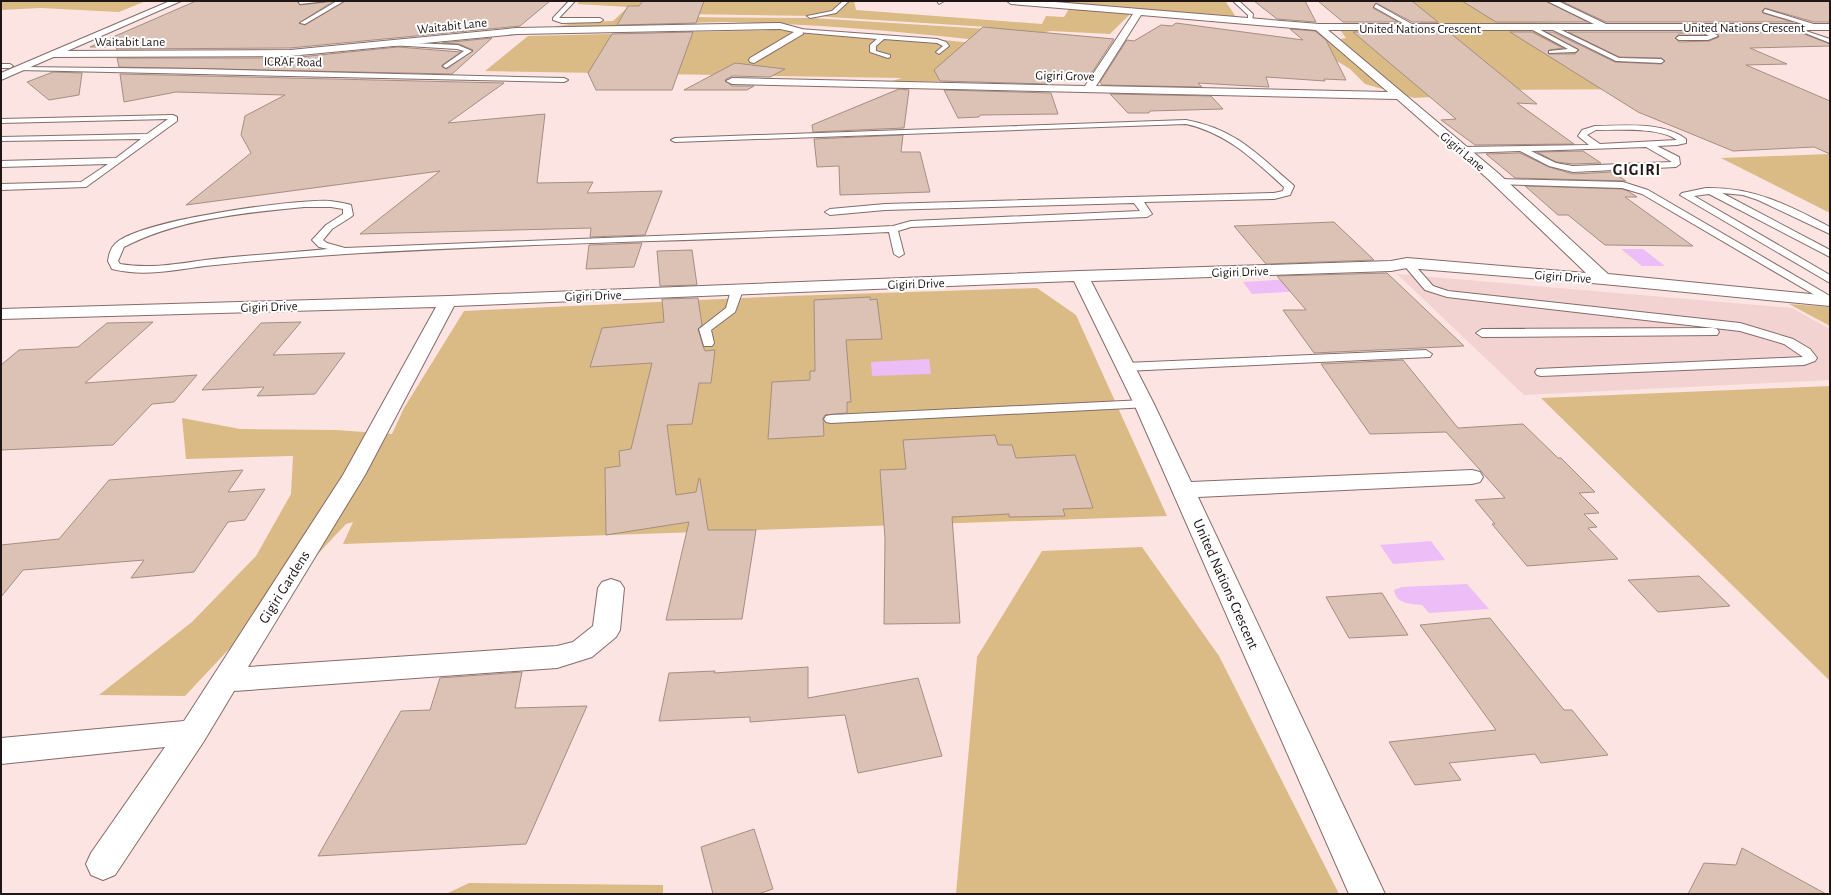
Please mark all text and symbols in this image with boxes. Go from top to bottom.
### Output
street label: Waitabit Lane [417,16,488,37]
street label: United Nations Crescent [1683,22,1805,35]
street label: United Nations Crescent [1359,23,1481,36]
street label: Waitabit Lane [95,36,165,49]
street label: ICRAF Road [264,55,323,70]
street label: Gigiri Grove [1035,69,1095,84]
street label: Gigiri Lane [1437,130,1487,174]
district label: GIGIRI [1613,162,1661,178]
street label: Gigiri Drive [1211,265,1269,280]
street label: Gigiri Drive [1534,269,1592,286]
street label: Gigiri Drive [887,277,945,292]
street label: Gigiri Drive [564,289,622,304]
street label: Gigiri Drive [240,300,298,315]
street label: United Nations Crescent [1190,517,1261,652]
street label: Gigiri Gardens [256,548,313,626]

